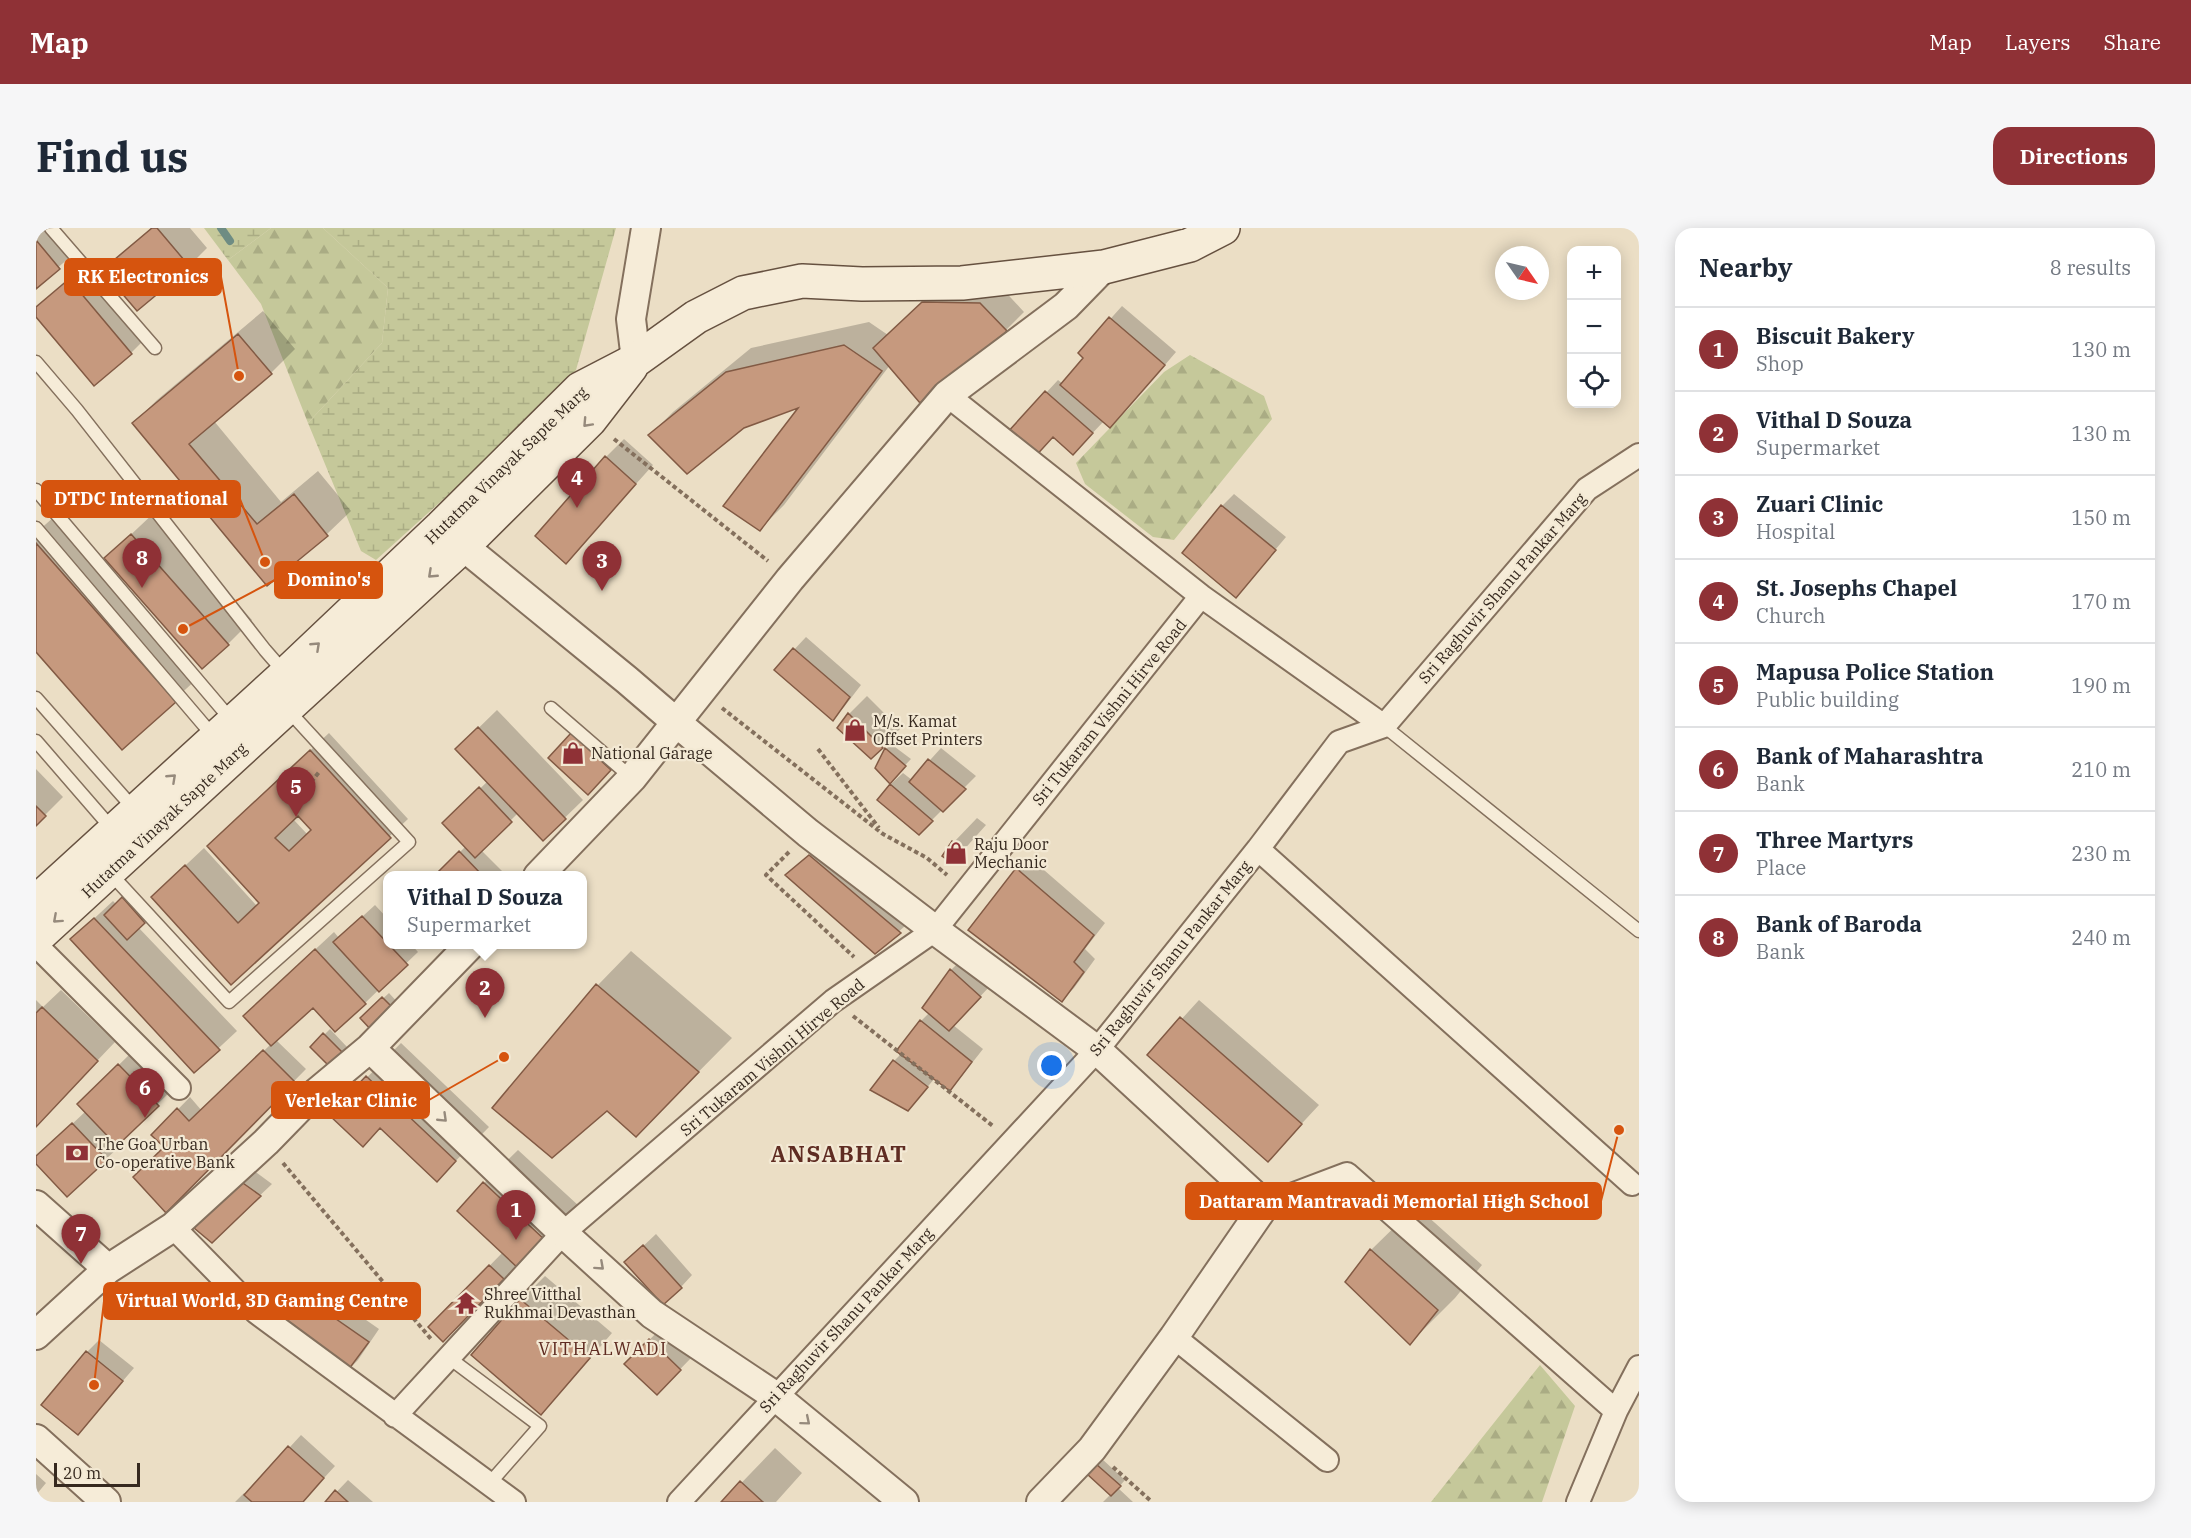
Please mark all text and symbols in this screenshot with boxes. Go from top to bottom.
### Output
text: Map [30,24,89,61]
text: Map [1929,28,1972,56]
text: Layers [2005,28,2071,56]
text: Share [2104,28,2161,56]
button: Directions [1993,127,2155,185]
text: Find us [36,129,188,184]
north arrow [1495,246,1549,300]
map controls [1567,246,1621,408]
button: + [1567,246,1621,300]
text: Nearby [1699,250,1793,284]
text: 8 results [2050,254,2131,281]
callout: RK Electronics [65,259,221,295]
text: RK Electronics [77,265,209,288]
button: − [1567,300,1621,354]
text: Biscuit Bakery [1756,321,1915,350]
text: 1 [1713,336,1725,363]
text: 130 m [2071,336,2131,363]
text: Shop [1756,350,1804,377]
button: locate [1567,354,1621,408]
street label: Hutatma Vinayak Sapte Marg [420,382,592,548]
text: Vithal D Souza [1756,405,1912,434]
one-way arrow [583,415,594,426]
text: 2 [1713,420,1725,447]
text: 130 m [2071,420,2131,447]
text: Supermarket [1756,434,1880,461]
pin: 4 [558,458,596,508]
callout: DTDC International [42,481,240,517]
text: DTDC International [54,487,228,510]
street label: Sri Raghuvir Shanu Pankar Marg [1414,489,1590,687]
text: Zuari Clinic [1756,489,1883,518]
text: 3 [1713,504,1725,531]
text: 150 m [2071,504,2131,531]
text: Hospital [1756,518,1835,545]
pin: 8 [122,538,162,588]
pin: 3 [582,542,622,591]
callout: Domino's [275,562,382,598]
one-way arrow [429,567,439,578]
text: Domino's [287,568,371,591]
text: St. Josephs Chapel [1756,573,1957,602]
text: 4 [1713,588,1725,615]
text: 170 m [2071,588,2131,615]
text: Church [1756,602,1826,629]
street label: Sri Tukaram Vishni Hirve Road [1028,614,1191,809]
one-way arrow [308,642,319,653]
text: Mapusa Police Station [1756,657,1994,686]
text: 5 [1713,672,1725,699]
text: 190 m [2071,672,2131,699]
text: Public building [1756,686,1899,713]
place label: M/s. Kamat Offset Printers [873,711,982,749]
shop icon: M/s. Kamat Offset Printers [842,717,868,743]
street label: Hutatma Vinayak Sapte Marg [77,738,251,902]
shop icon: National Garage [560,740,586,766]
text: Bank of Maharashtra [1756,741,1983,770]
place label: National Garage [591,743,713,763]
text: 6 [1713,756,1725,783]
text: 210 m [2071,756,2131,783]
pin: 5 [276,768,316,817]
text: Bank [1756,770,1805,797]
one-way arrow [166,774,176,785]
text: Three Martyrs [1756,825,1913,854]
place label: Raju Door Mechanic [974,834,1049,872]
shop icon: Raju Door Mechanic [943,840,969,866]
text: 7 [1713,840,1725,867]
text: 230 m [2071,840,2131,867]
text: Place [1756,854,1806,881]
street label: Sri Raghuvir Shanu Pankar Marg [1085,856,1255,1060]
popup [383,871,587,949]
text: Vithal D Souza [407,882,563,911]
text: Bank of Baroda [1756,909,1922,938]
text: Supermarket [407,911,531,938]
one-way arrow [53,912,64,923]
text: 8 [1713,924,1725,951]
text: 240 m [2071,924,2131,951]
text: Bank [1756,938,1805,965]
pin: 2 [466,968,504,1018]
street label: Sri Tukaram Vishni Hirve Road [676,974,868,1140]
your location [1037,1051,1066,1080]
pin: 6 [126,1068,164,1118]
callout: Verlekar Clinic [272,1082,429,1118]
text: Verlekar Clinic [285,1089,418,1112]
one-way arrow [436,1111,446,1122]
place label: The Goa Urban Co-operative Bank [95,1134,235,1172]
district label: ANSABHAT [771,1139,907,1168]
bank icon: The Goa Urban Co-operative Bank [64,1140,90,1166]
callout: Dattaram Mantravadi Memorial High School [1186,1183,1601,1219]
pin: 1 [496,1190,536,1240]
text: Dattaram Mantravadi Memorial High School [1199,1190,1589,1213]
pin: 7 [62,1214,100,1264]
street label: Sri Raghuvir Shanu Pankar Marg [755,1223,937,1417]
one-way arrow [593,1259,603,1270]
callout: Virtual World, 3D Gaming Centre [104,1283,420,1319]
place label: Shree Vitthal Rukhmai Devasthan [484,1284,636,1322]
text: Virtual World, 3D Gaming Centre [116,1289,408,1312]
temple icon: Shree Vitthal Rukhmai Devasthan [453,1290,479,1316]
district label: VITHALWADI [538,1337,668,1360]
one-way arrow [799,1413,810,1424]
scale bar [54,1460,140,1488]
text: 20 m [63,1463,101,1483]

